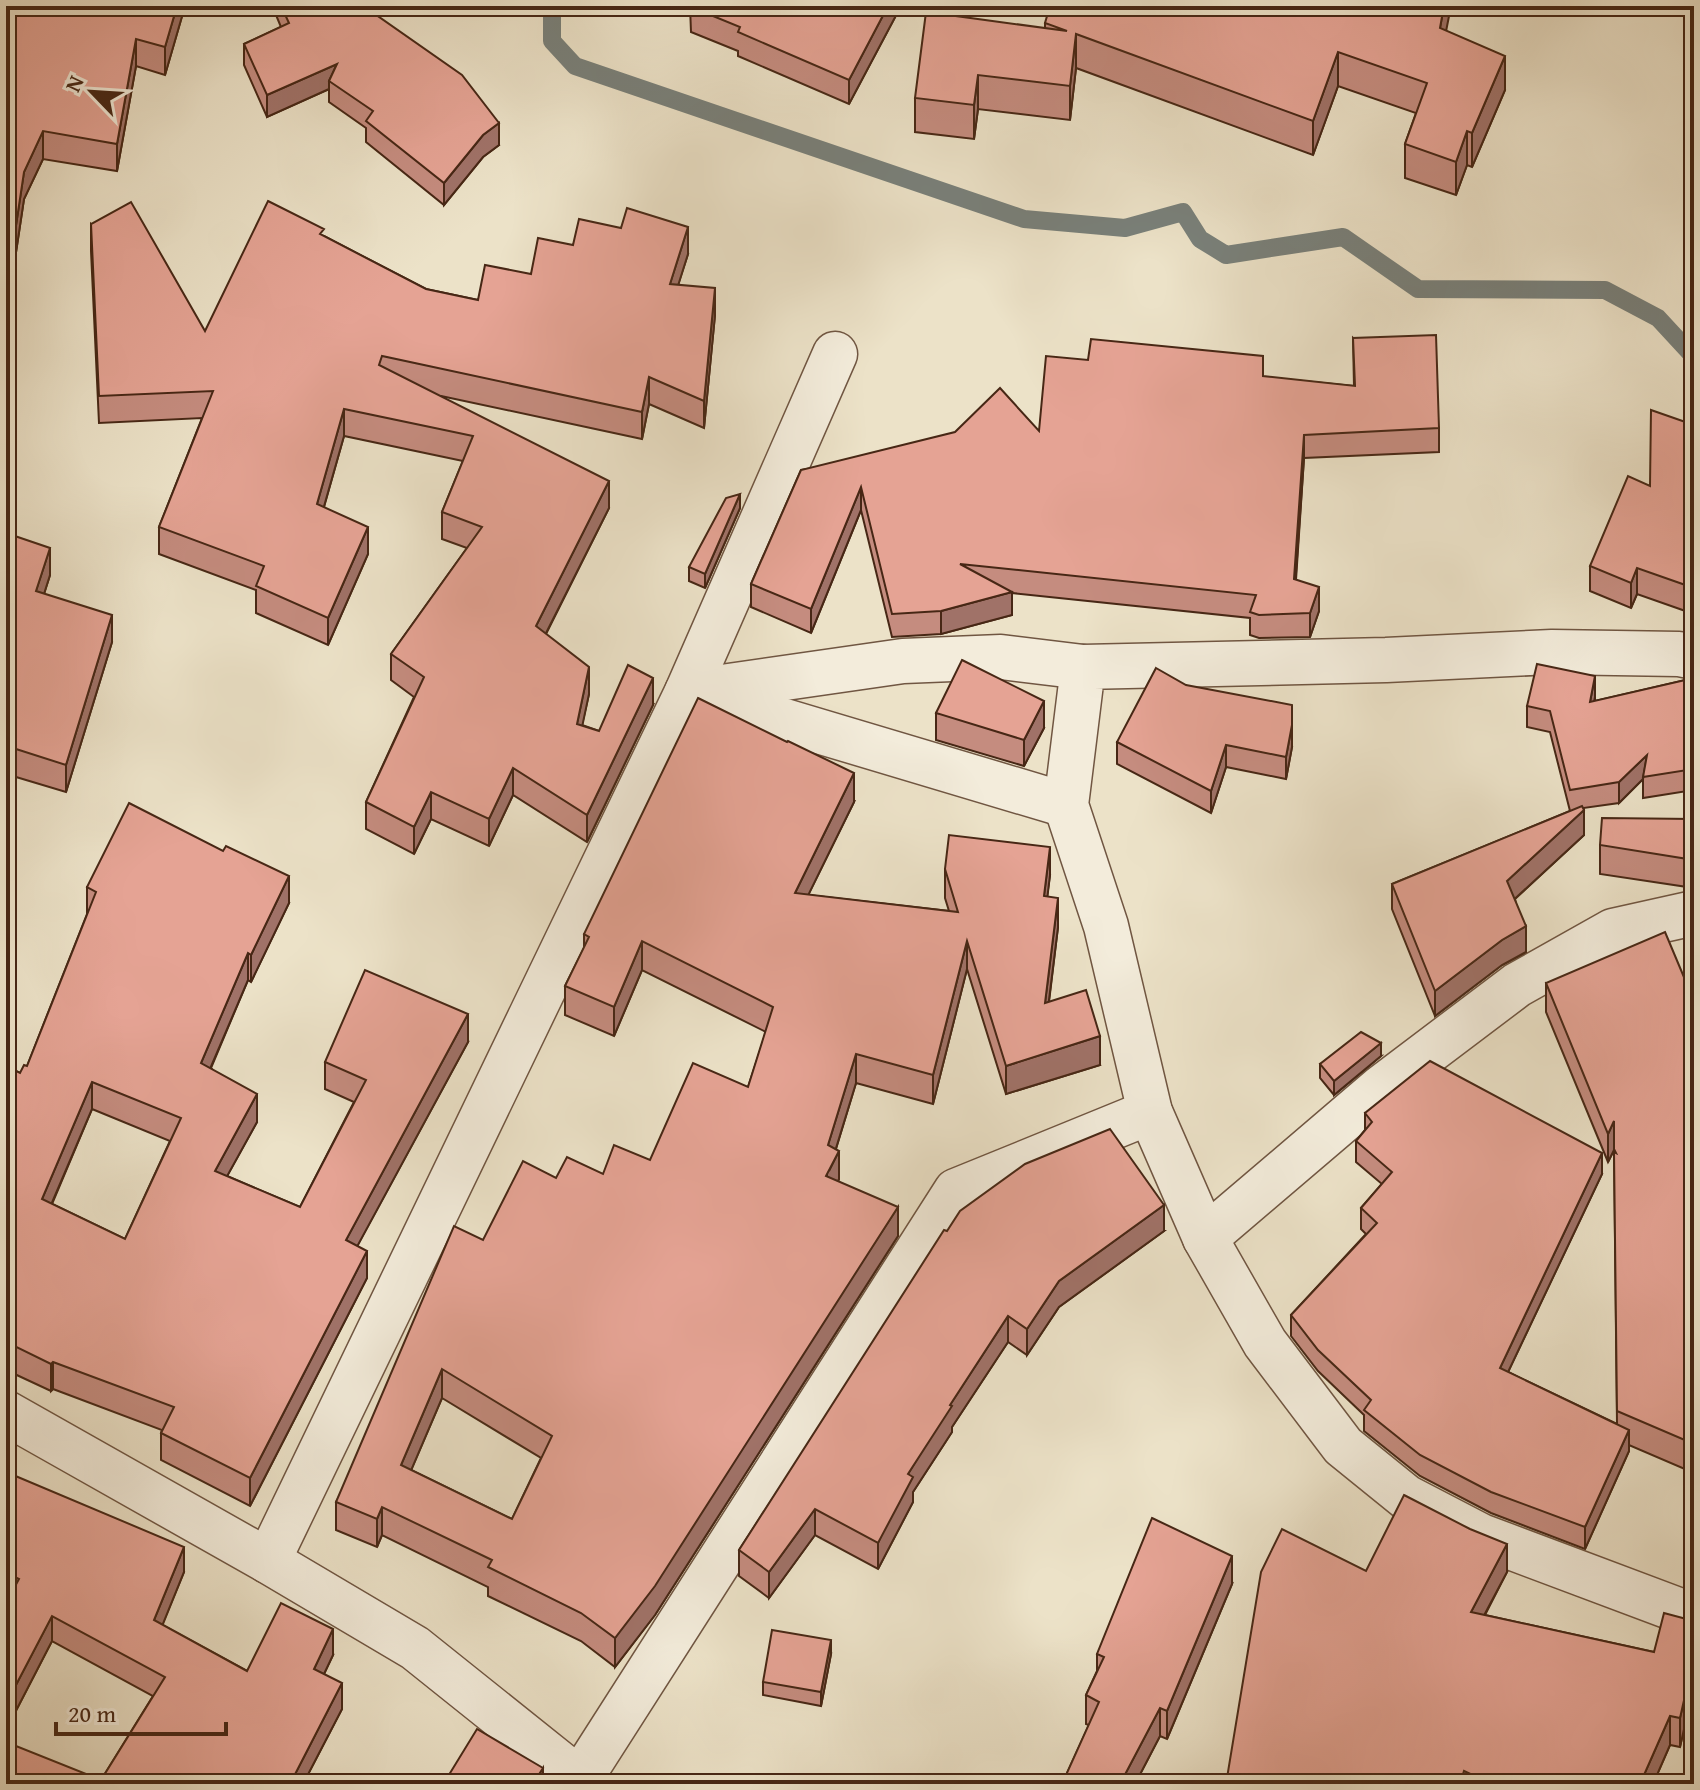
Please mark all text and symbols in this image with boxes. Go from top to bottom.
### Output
north arrow [52,52,132,132]
text: N [56,70,92,97]
scale bar [56,1686,226,1736]
text: 20 m [68,1696,116,1731]

